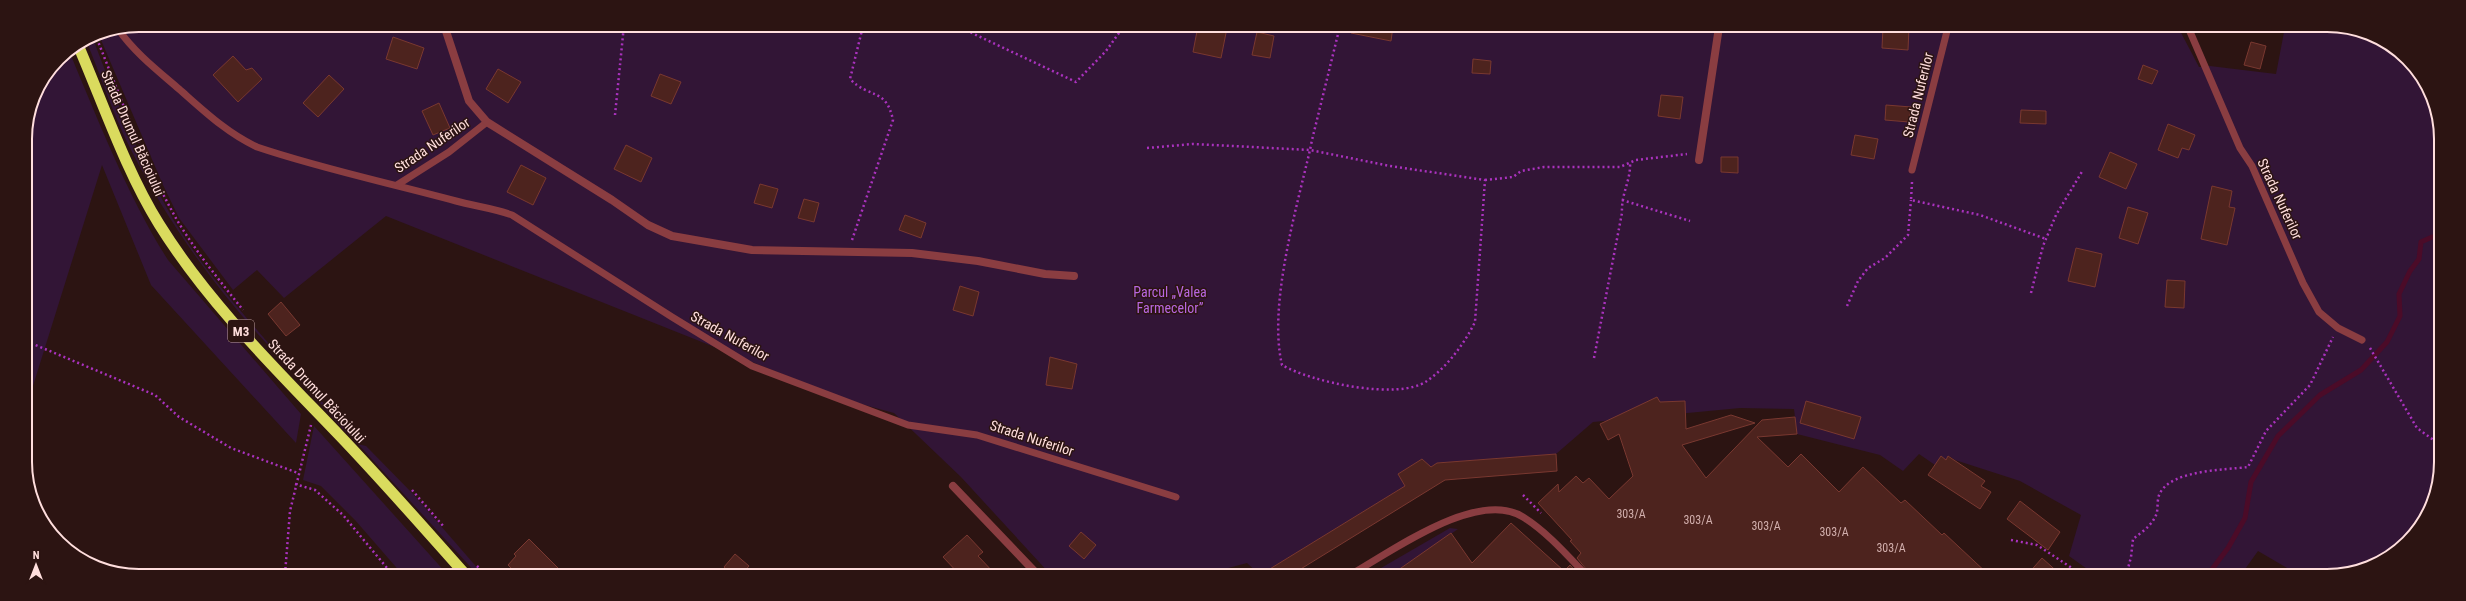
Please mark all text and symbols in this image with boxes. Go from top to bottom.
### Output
street label: Strada Nuferilor [1900,51,1936,139]
street label: Strada Drumul Băcioiului [98,68,168,198]
street label: Strada Nuferilor [391,114,473,176]
street label: Strada Nuferilor [2254,156,2306,242]
park label: Parcul „Valea Farmecelor” [1133,284,1207,316]
street label: Strada Nuferilor [688,308,772,364]
road number: M3 [228,320,254,342]
street label: Strada Drumul Băcioiului [265,336,369,446]
street label: Strada Nuferilor [988,417,1076,459]
house number: 303/A [1616,507,1646,521]
house number: 303/A [1683,513,1713,527]
house number: 303/A [1751,519,1781,533]
house number: 303/A [1819,525,1849,539]
house number: 303/A [1876,541,1906,555]
north arrow [16,545,56,585]
text: N [33,549,40,562]

